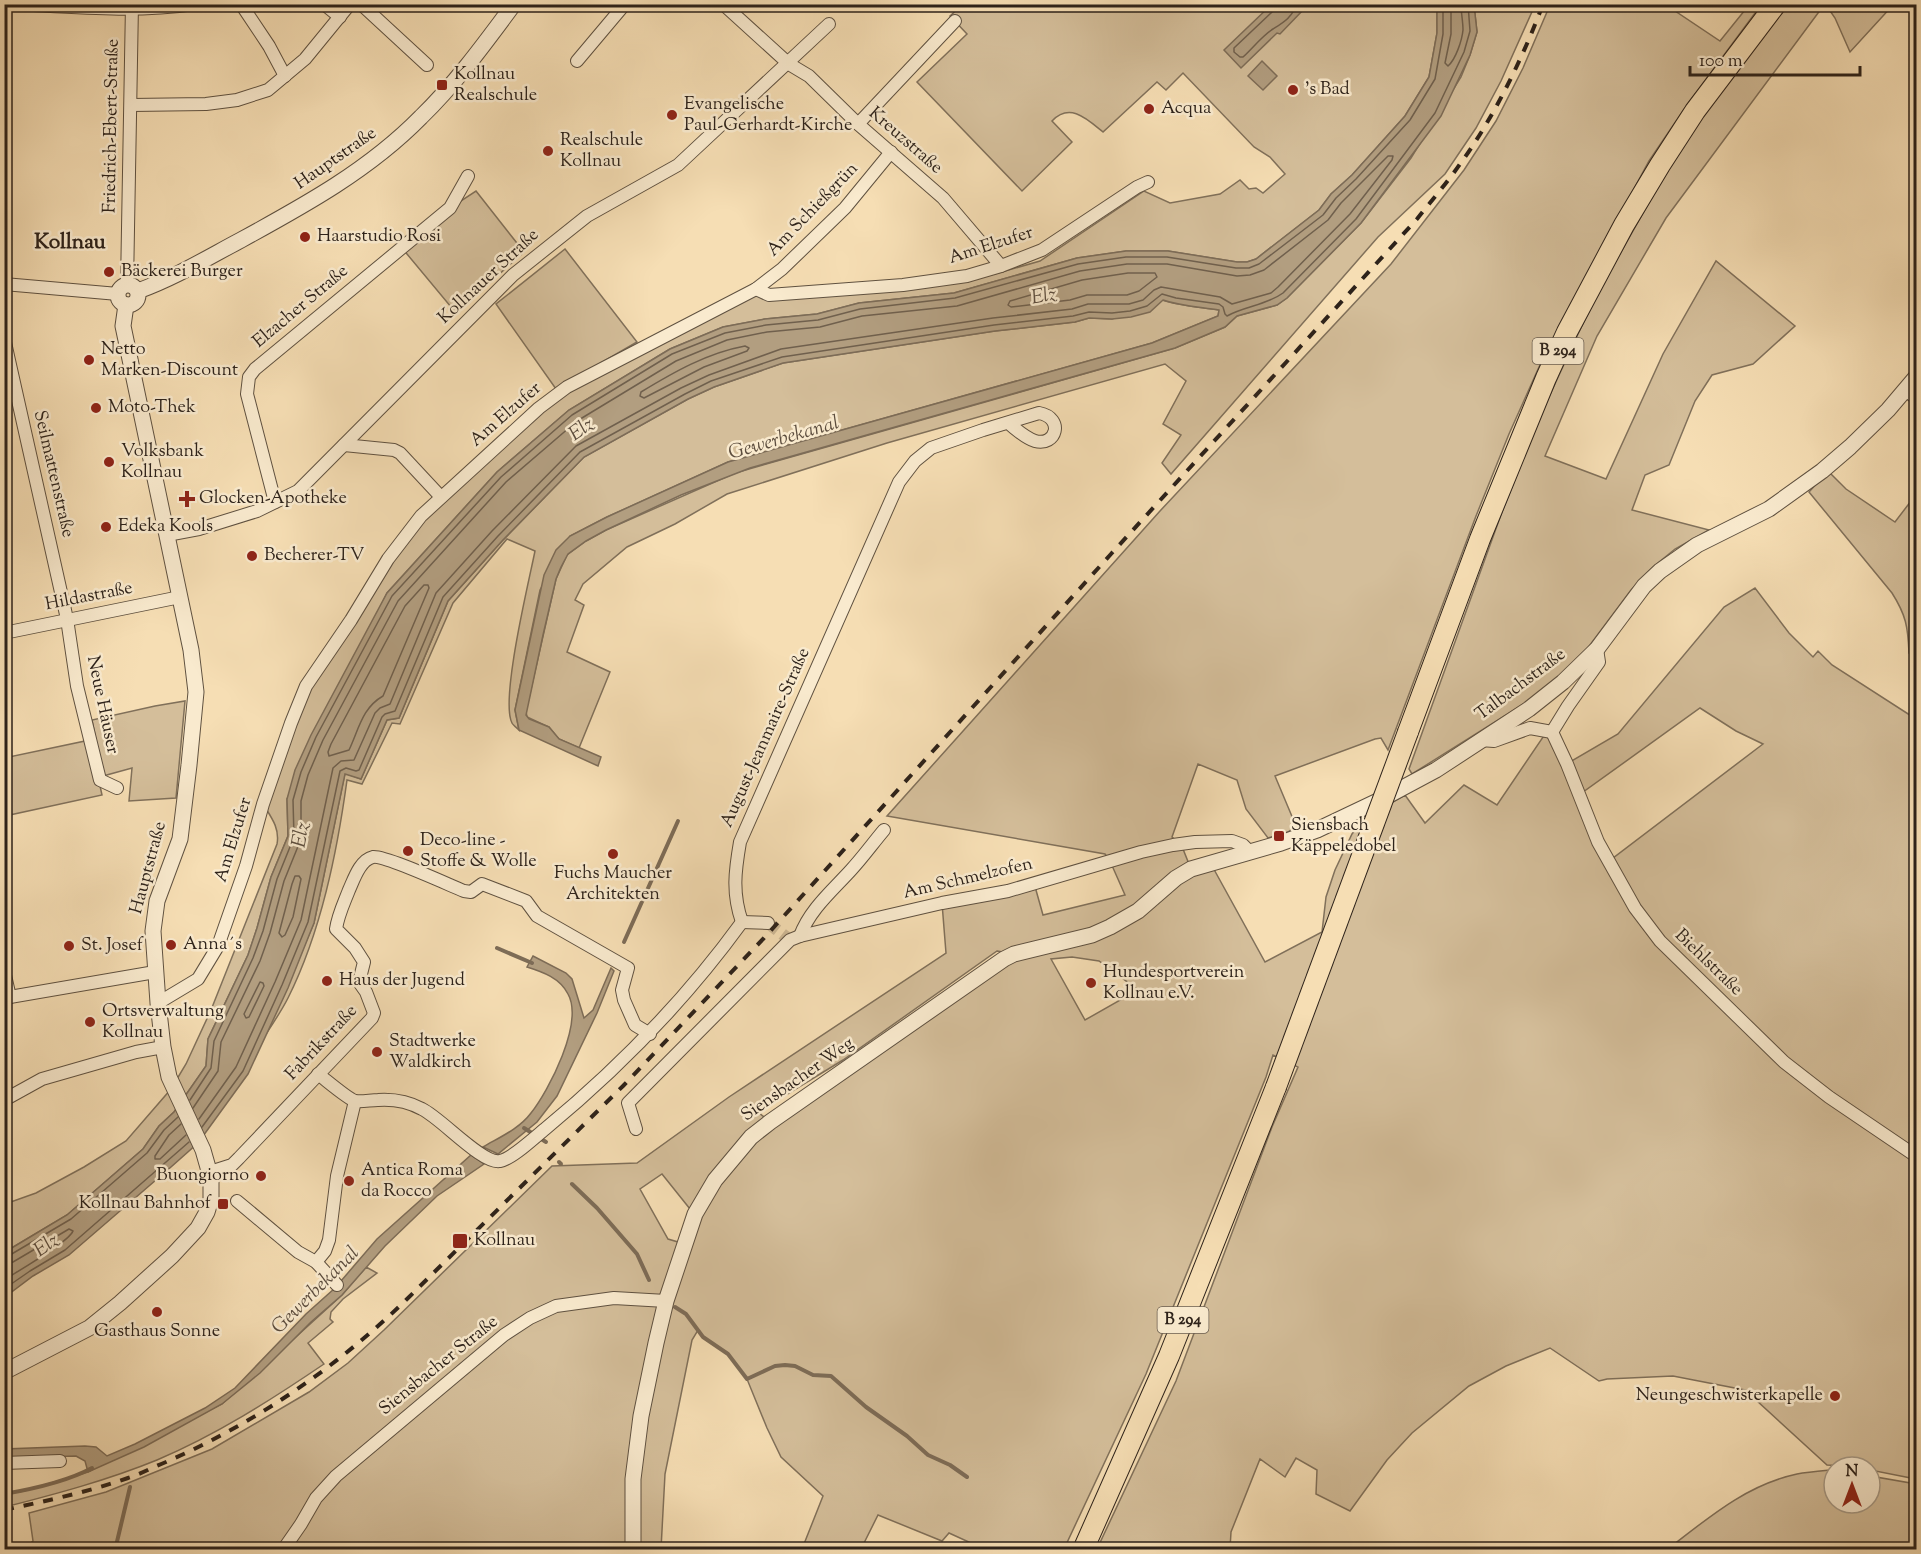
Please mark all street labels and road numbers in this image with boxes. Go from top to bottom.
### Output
street label: Friedrich-Ebert-Straße [97,39,127,213]
street label: Kreuzstraße [862,101,948,181]
street label: Hauptstraße [290,121,382,197]
street label: Am Schießgrün [761,157,865,263]
street label: Am Elzufer [945,220,1037,272]
street label: Kollnauer Straße [433,223,545,331]
street label: Elzacher Straße [247,259,355,355]
road number: B 294 [1532,338,1584,364]
street label: Am Elzufer [464,376,548,453]
street label: Seilmattenstraße [26,408,80,540]
street label: Hildastraße [43,576,135,618]
street label: Talbachstraße [1470,642,1572,728]
street label: August-Jeanmaire-Straße [715,644,817,832]
street label: Neue Häuser [79,653,125,757]
street label: Am Elzufer [209,794,259,886]
street label: Hauptstraße [124,819,174,917]
street label: Am Schmelzofen [901,851,1036,907]
street label: Biehlstraße [1668,924,1748,1002]
street label: Fabrikstraße [280,999,364,1087]
street label: Siensbacher Weg [736,1031,860,1129]
road number: B 294 [1158,1307,1208,1333]
street label: Siensbacher Straße [374,1310,504,1422]

